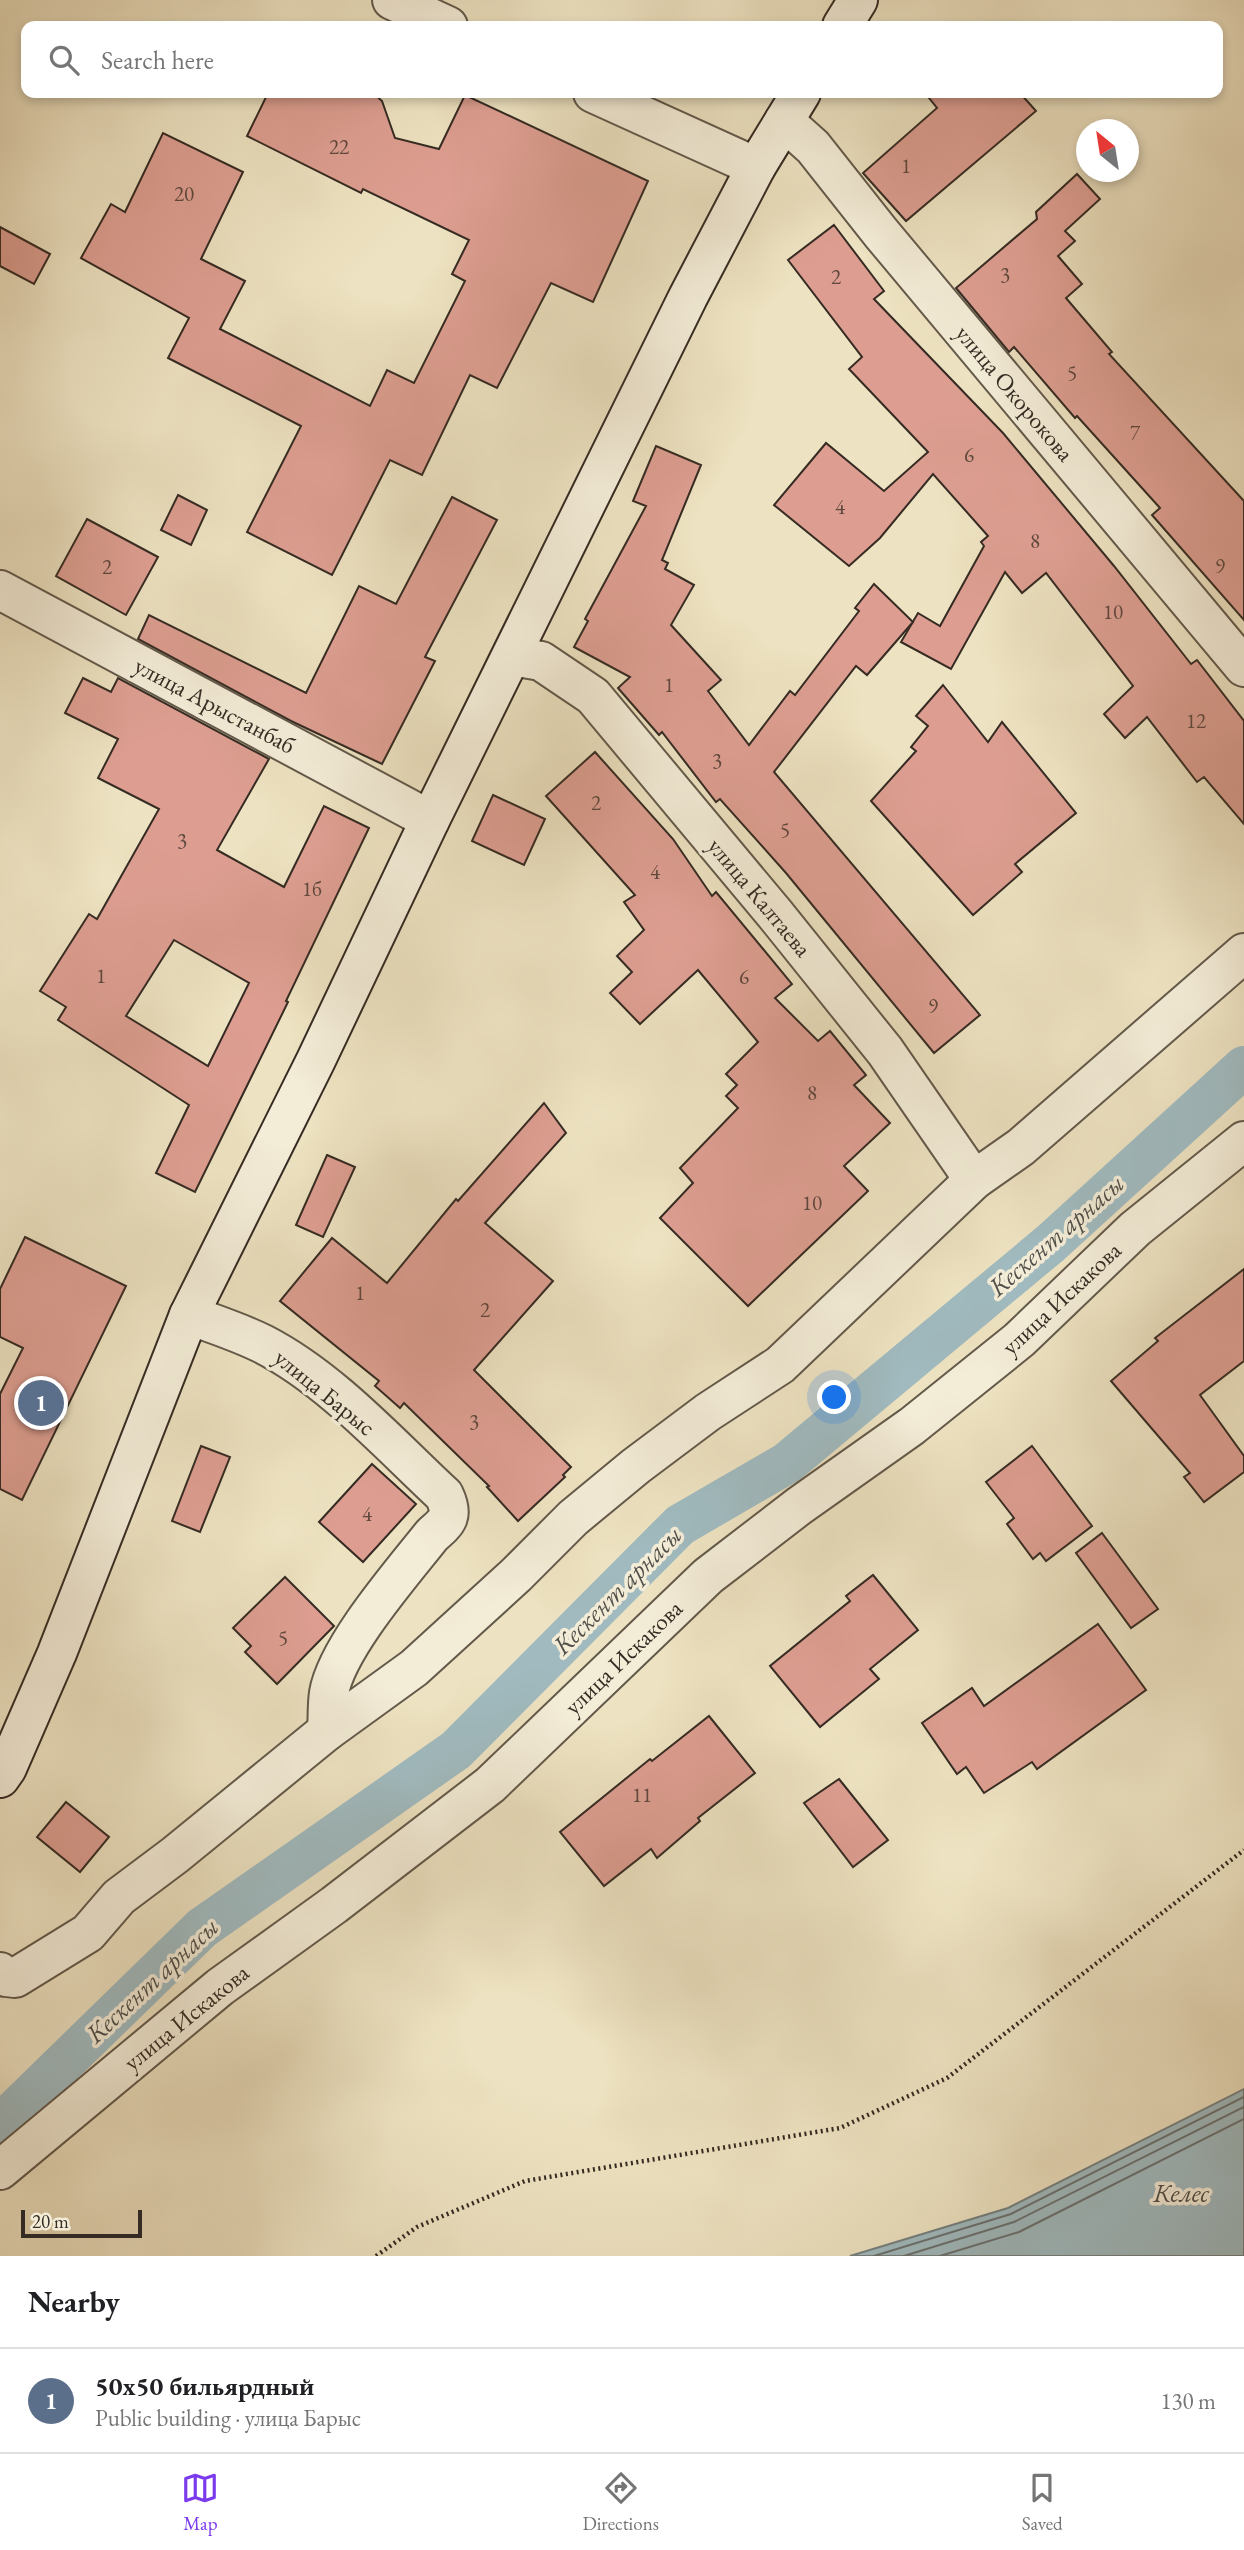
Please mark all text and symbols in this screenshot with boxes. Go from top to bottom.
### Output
search box [21,21,1223,98]
icon: search [45,41,83,79]
text: Search here [101,43,214,77]
north arrow [1076,119,1139,182]
house number: 22 [329,133,349,160]
house number: 1 [901,152,911,179]
house number: 20 [174,180,194,207]
house number: 3 [1000,261,1010,288]
house number: 2 [831,263,841,290]
street label: улица Окорокова [949,318,1081,468]
house number: 5 [1067,359,1077,386]
house number: 7 [1130,419,1141,446]
house number: 6 [964,441,974,468]
house number: 4 [835,493,846,520]
house number: 8 [1030,527,1040,554]
house number: 9 [1215,552,1225,579]
house number: 2 [102,553,112,580]
house number: 10 [1103,598,1123,625]
street label: улица Арыстанбаб [129,650,301,760]
house number: 1 [664,671,674,698]
house number: 12 [1186,707,1206,734]
house number: 3 [712,747,722,774]
house number: 2 [591,789,601,816]
house number: 5 [780,816,790,843]
house number: 3 [177,827,187,854]
street label: улица Калтаева [701,831,819,963]
house number: 4 [650,858,661,885]
house number: 1б [302,875,322,902]
house number: 1 [96,962,106,989]
house number: 6 [739,963,749,990]
house number: 9 [928,992,938,1019]
house number: 8 [807,1079,817,1106]
water label: Кескент арнасы [980,1167,1131,1304]
house number: 10 [802,1189,822,1216]
street label: улица Искакова [995,1234,1128,1361]
house number: 1 [355,1279,365,1306]
house number: 2 [480,1296,490,1323]
street label: улица Барыс [268,1342,382,1442]
pin: 1 [18,1377,64,1429]
your location [817,1380,851,1414]
house number: 3 [469,1408,479,1435]
house number: 4 [362,1500,373,1527]
water label: Кескент арнасы [544,1518,689,1663]
street label: улица Искакова [557,1592,689,1721]
house number: 5 [278,1624,288,1651]
house number: 11 [632,1781,652,1808]
water label: Кескент арнасы [78,1910,226,2051]
street label: улица Искакова [117,1957,255,2077]
water label: Келес [1152,2176,1210,2210]
scale bar [21,2207,142,2239]
text: 20 m [32,2209,69,2234]
text: Nearby [28,2282,120,2321]
text: 50х50 бильярдный [95,2369,314,2403]
text: 1 [45,2386,57,2416]
text: 130 m [1160,2386,1216,2416]
text: Public building · улица Барыс [95,2403,361,2433]
tab: Map [181,2469,219,2536]
tab: Directions [582,2469,659,2536]
tab: Saved [1022,2469,1063,2536]

